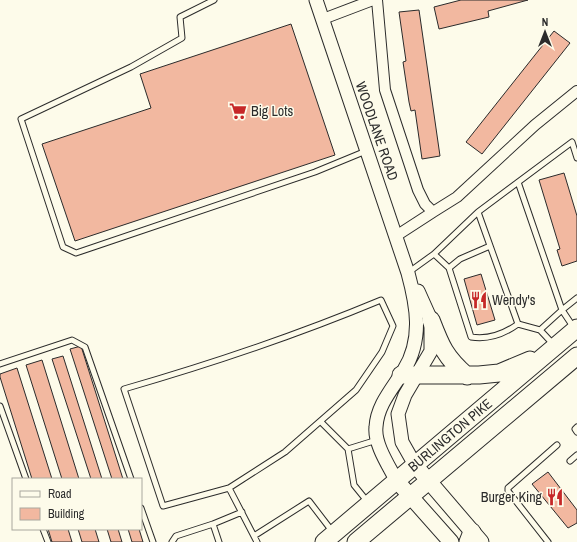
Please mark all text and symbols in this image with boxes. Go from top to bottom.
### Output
north arrow [525,12,565,52]
text: N [542,15,548,29]
street label: WOODLANE ROAD [352,79,402,183]
supermarket icon: Big Lots [228,101,248,121]
place label: Big Lots [251,102,293,120]
restaurant icon: Wendy's [469,290,489,310]
place label: Wendy's [492,291,536,309]
street label: BURLINGTON PIKE [404,395,496,475]
legend [12,478,142,530]
text: Road [48,486,72,502]
restaurant icon: Burger King [545,487,565,507]
place label: Burger King [481,488,543,506]
text: Building [48,506,85,522]

